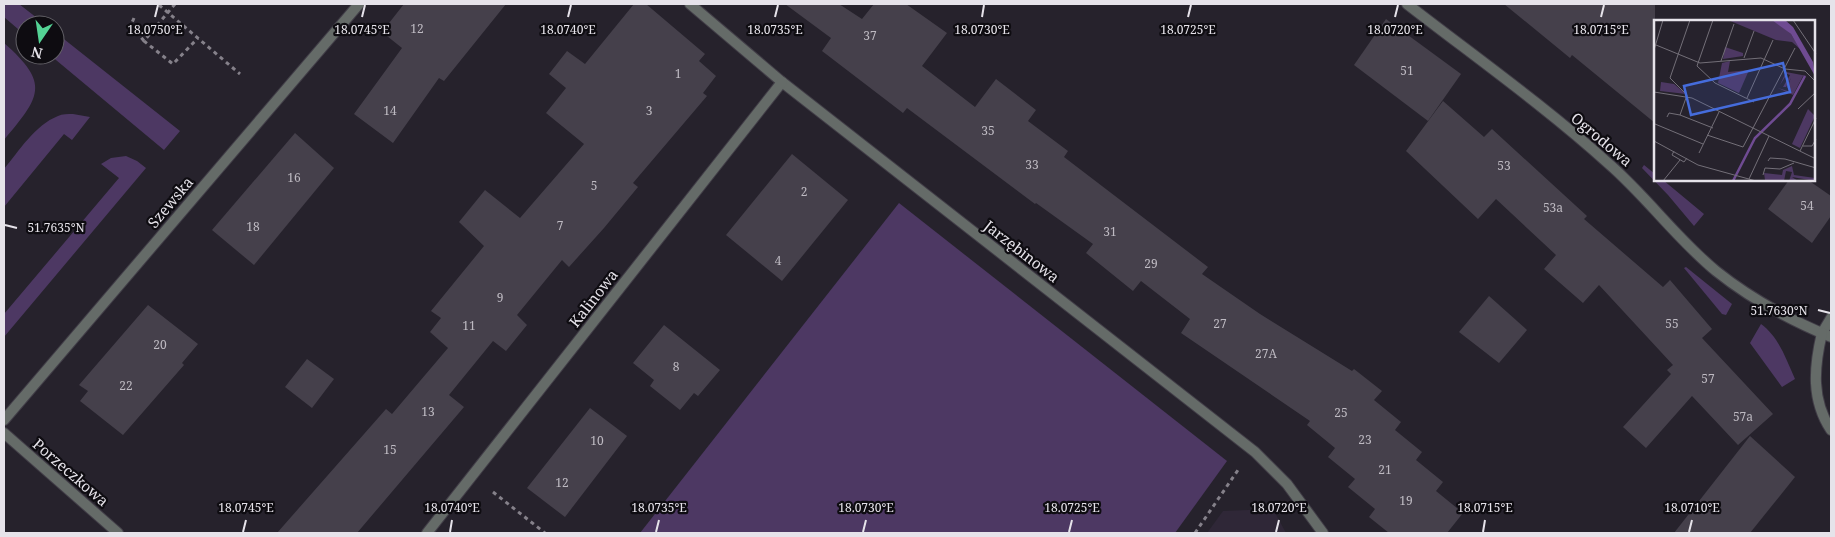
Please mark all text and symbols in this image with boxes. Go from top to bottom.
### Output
north arrow [15,15,65,65]
house number: 12 [410,20,424,37]
inset map [1654,20,1815,181]
text: 18.0750°E [127,21,183,38]
text: 18.0745°E [334,21,390,38]
text: 18.0740°E [540,21,596,38]
text: 18.0735°E [747,21,803,38]
text: 18.0730°E [954,21,1010,38]
text: 18.0725°E [1160,21,1216,38]
text: 18.0720°E [1367,21,1423,38]
text: 18.0715°E [1573,21,1629,38]
house number: 37 [863,27,877,44]
text: N [29,43,44,64]
house number: 51 [1400,62,1414,79]
house number: 1 [675,65,681,82]
house number: 14 [383,102,397,119]
house number: 3 [646,102,653,119]
street label: Ogrodowa [1567,108,1637,170]
house number: 35 [981,122,995,139]
house number: 33 [1025,156,1039,173]
house number: 53 [1497,157,1511,174]
house number: 16 [287,169,301,186]
street label: Szewska [143,172,197,232]
house number: 5 [591,177,597,194]
house number: 2 [801,183,807,200]
house number: 54 [1800,197,1814,214]
house number: 53a [1543,199,1563,216]
street label: Jarzębinowa [979,215,1064,287]
house number: 7 [557,217,564,234]
house number: 18 [246,218,260,235]
text: 51.7635°N [27,219,85,236]
house number: 31 [1103,223,1117,240]
house number: 4 [775,252,782,269]
house number: 29 [1144,255,1158,272]
street label: Kalinowa [564,265,622,331]
house number: 9 [497,289,503,306]
text: 51.7630°N [1750,302,1808,319]
house number: 27 [1213,315,1227,332]
house number: 55 [1665,315,1679,332]
house number: 11 [462,317,476,334]
house number: 20 [153,336,167,353]
house number: 27A [1255,345,1277,362]
house number: 8 [673,358,680,375]
house number: 57 [1701,370,1715,387]
house number: 22 [119,377,133,394]
house number: 13 [421,403,435,420]
house number: 25 [1334,404,1348,421]
house number: 57a [1733,408,1753,425]
house number: 23 [1358,431,1372,448]
house number: 10 [590,432,604,449]
street label: Porzeczkowa [29,434,113,510]
house number: 15 [383,441,397,458]
house number: 21 [1378,461,1392,478]
house number: 12 [555,474,569,491]
house number: 19 [1399,492,1413,509]
text: 18.0745°E [218,499,274,516]
text: 18.0740°E [424,499,480,516]
text: 18.0735°E [631,499,687,516]
text: 18.0730°E [838,499,894,516]
text: 18.0725°E [1044,499,1100,516]
text: 18.0720°E [1251,499,1307,516]
text: 18.0715°E [1457,499,1513,516]
text: 18.0710°E [1664,499,1720,516]

